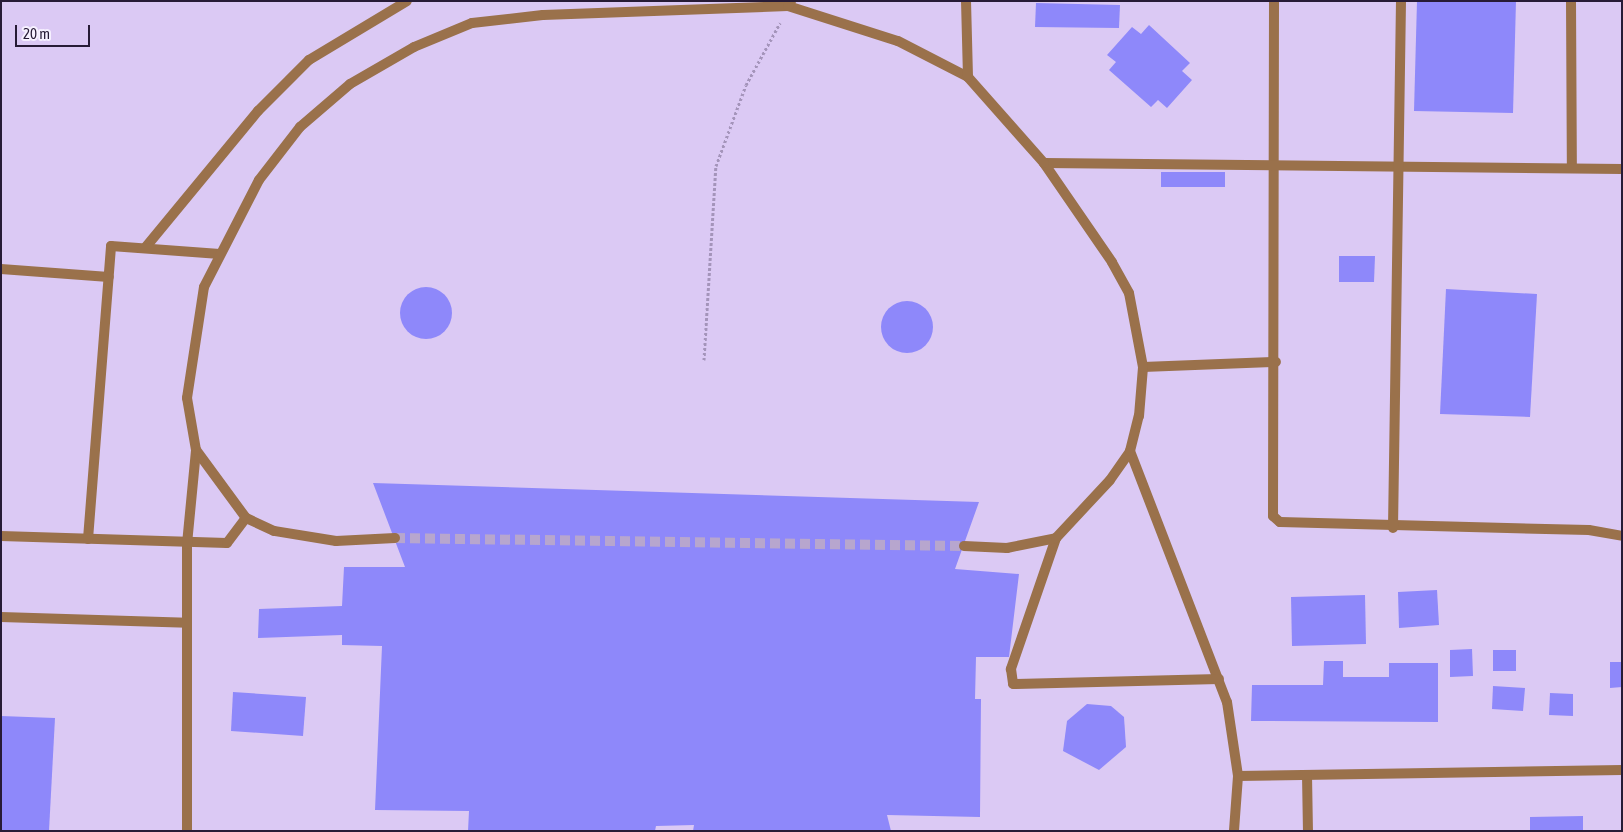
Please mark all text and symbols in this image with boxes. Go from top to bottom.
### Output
scale bar [18,15,92,47]
text: 20 m [23,25,50,42]

